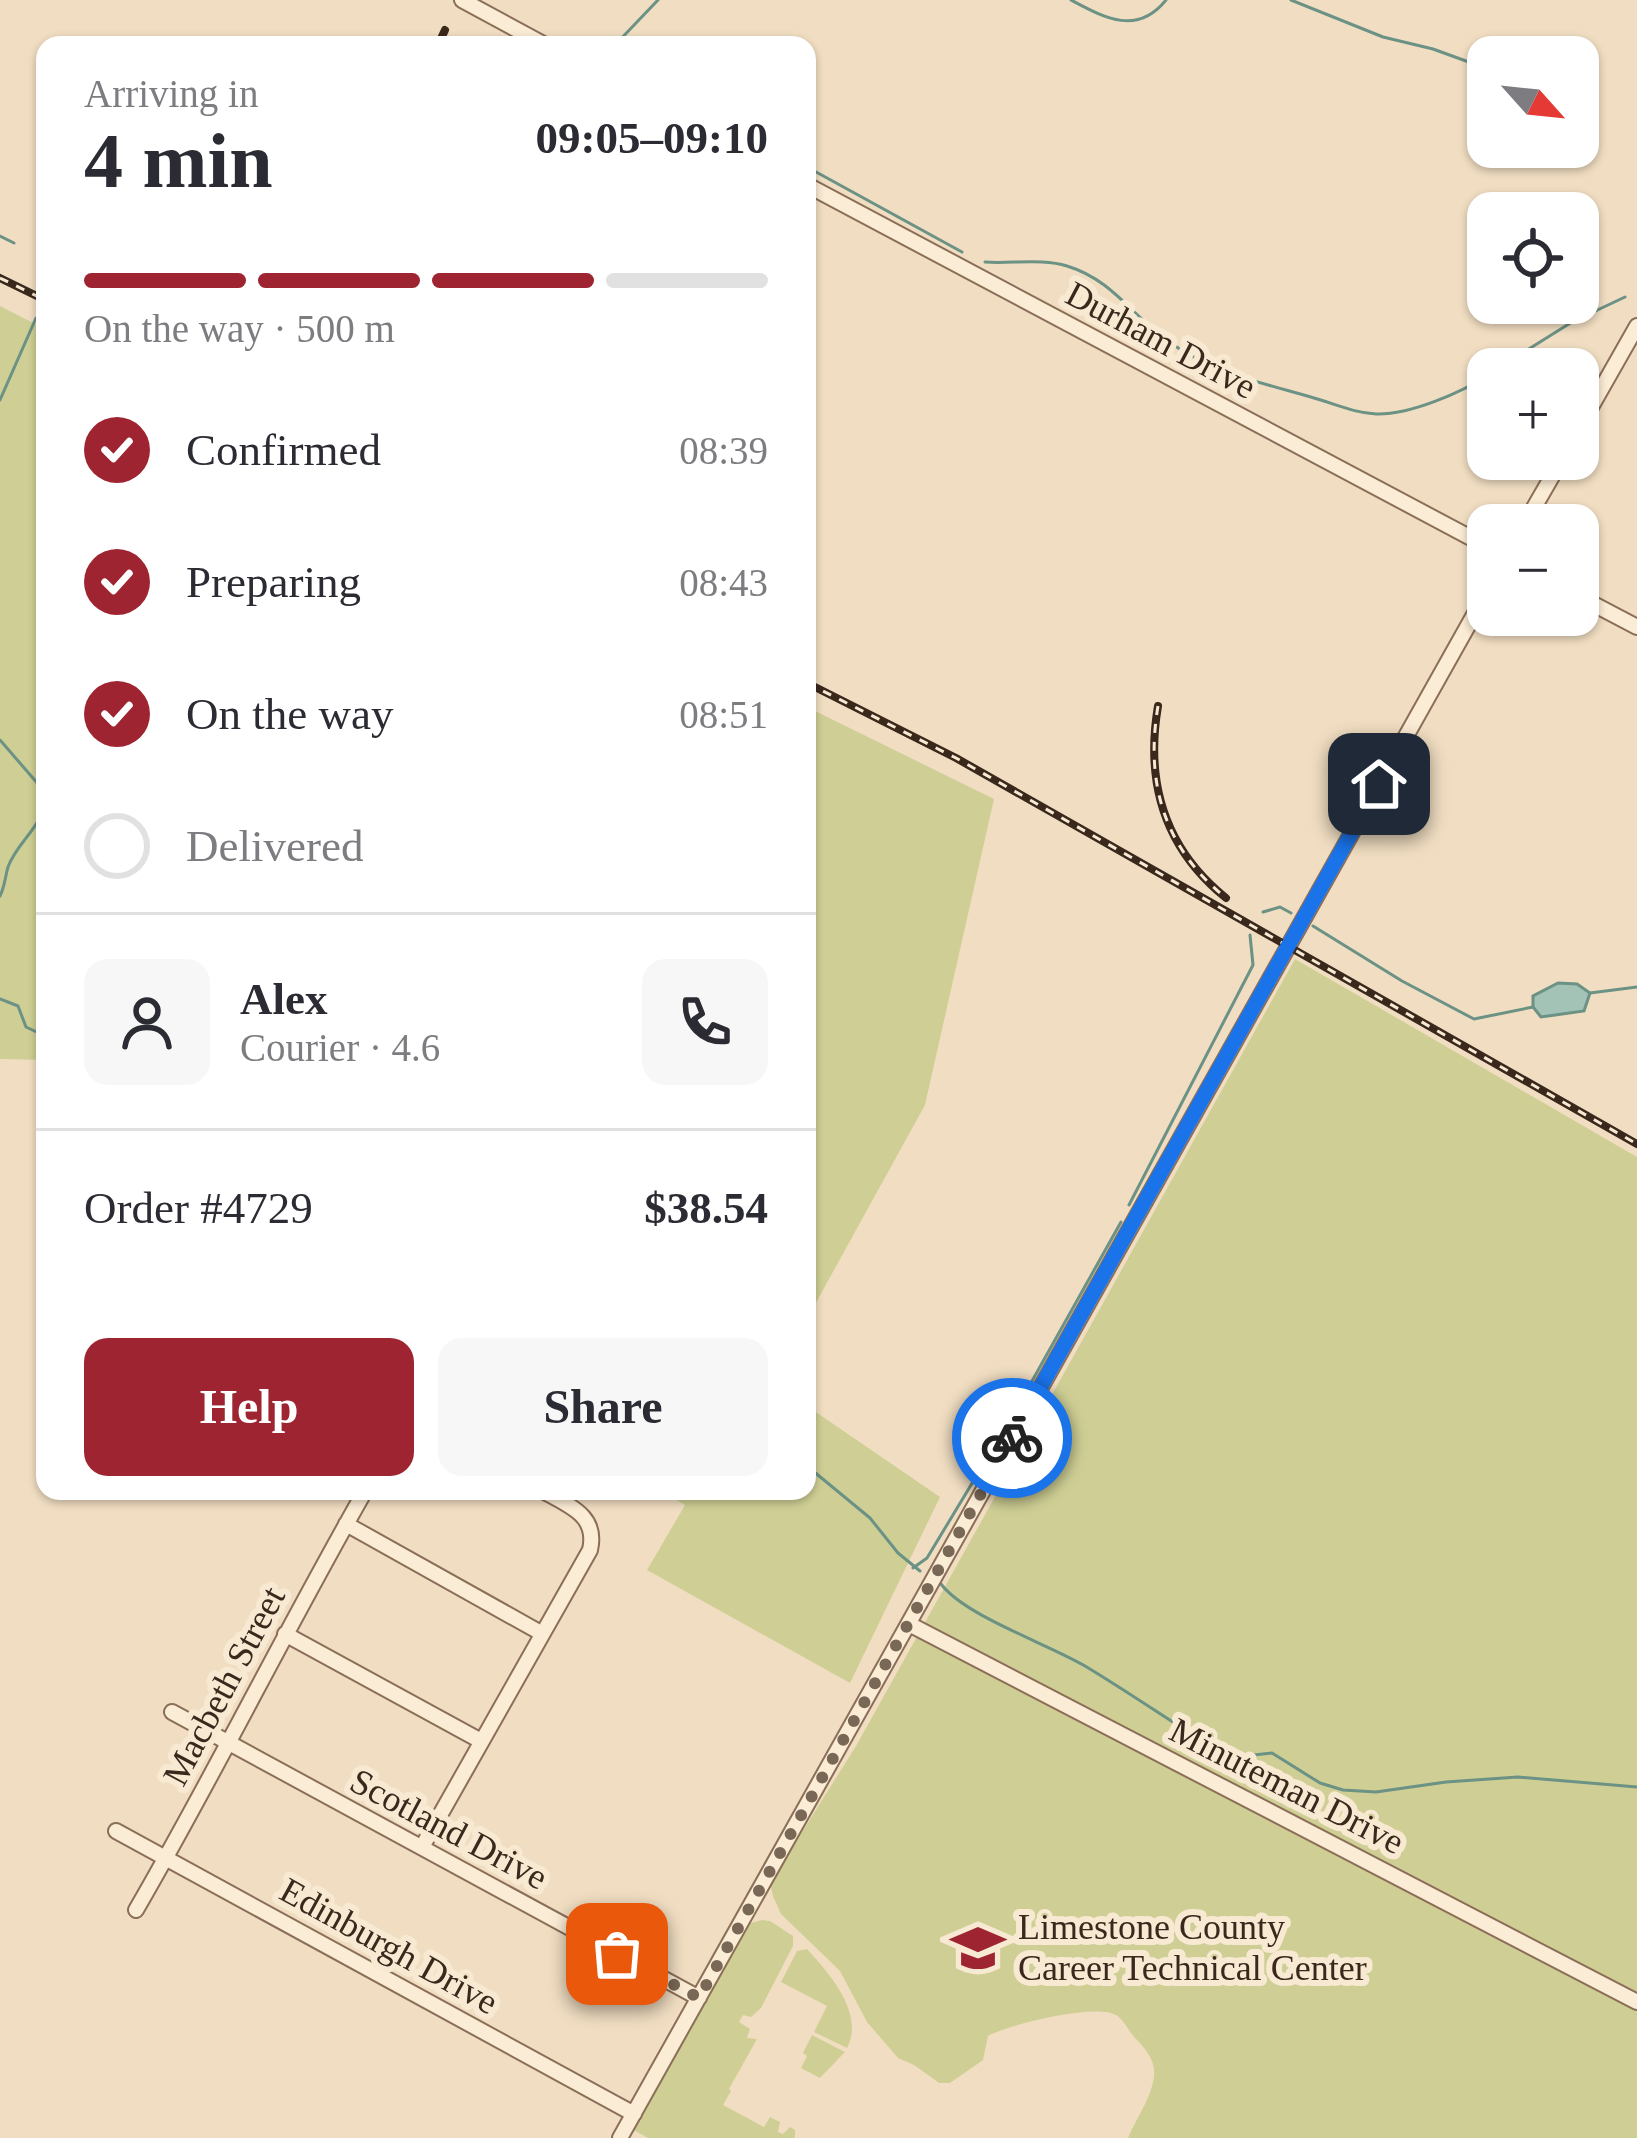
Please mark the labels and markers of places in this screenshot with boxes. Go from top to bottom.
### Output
pin [1328,733,1430,835]
pin [566,1903,668,2005]
place label: Limestone County Career Technical Center [1018,1907,1367,1988]
school or university icon: Limestone County Career Technical Center [949,1919,1007,1977]

